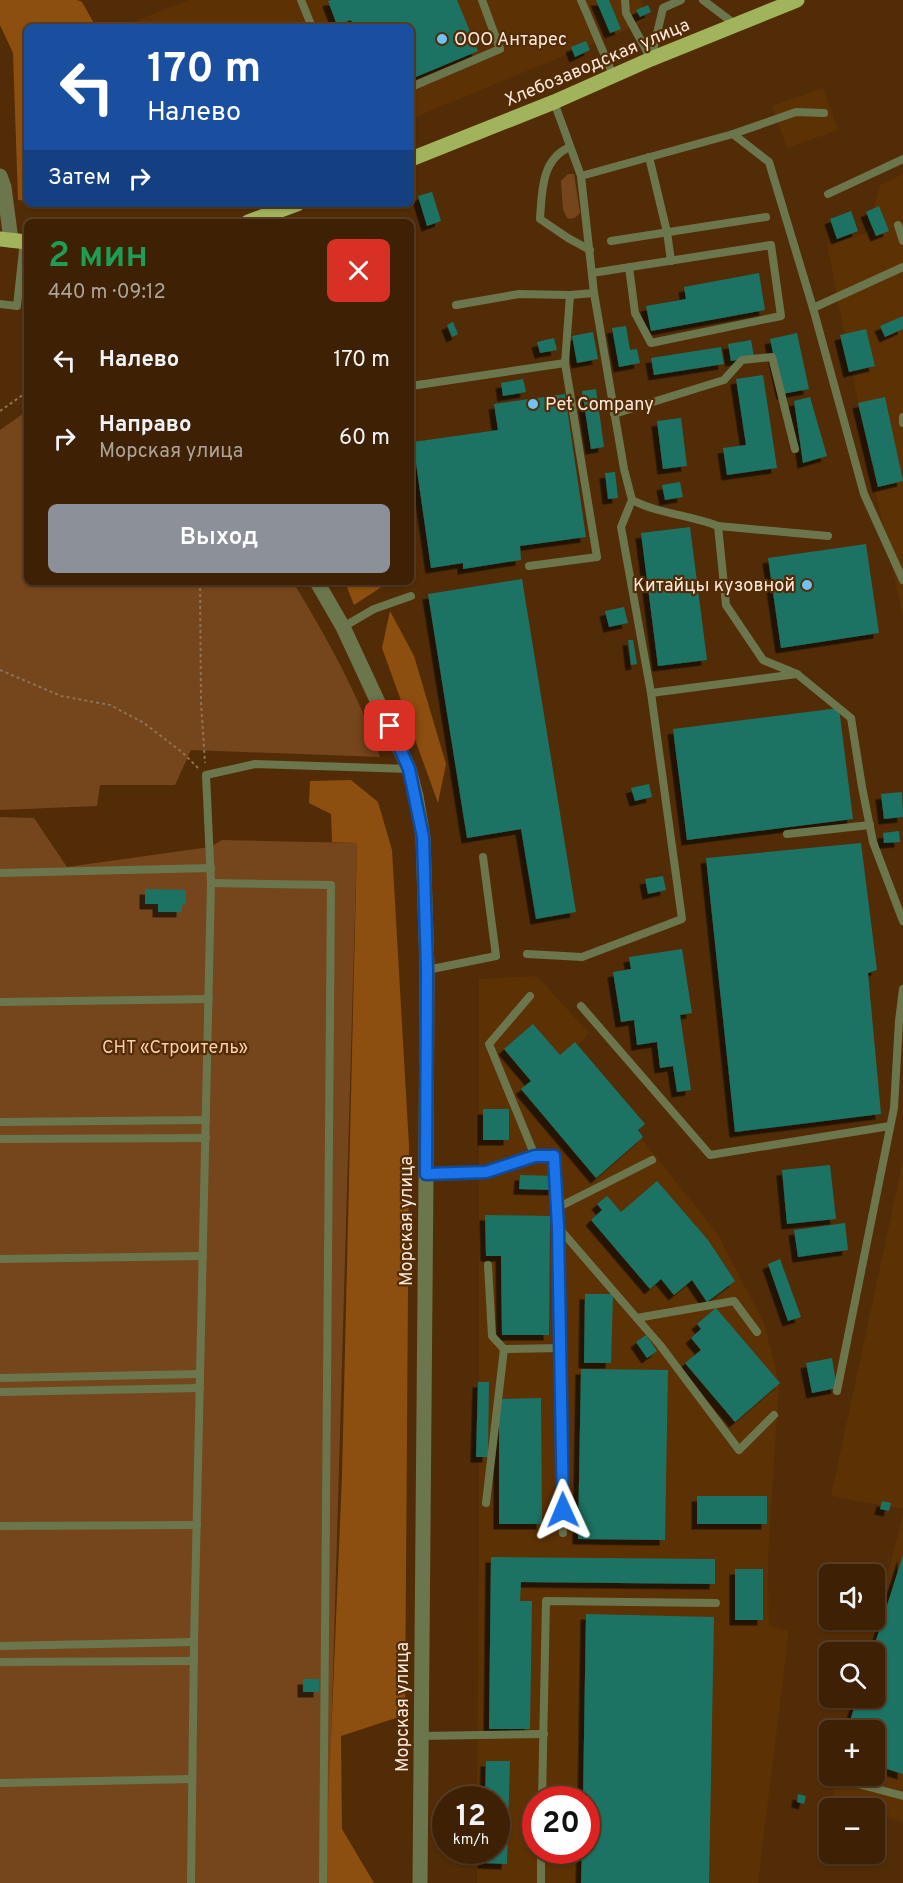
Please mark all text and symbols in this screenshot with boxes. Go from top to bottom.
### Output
street label: Хлебозаводская улица [502,14,693,113]
place label: ООО Антарес [454,29,567,52]
marker: ООО Антарес [435,32,449,46]
text: 170 m [147,44,261,97]
icon: left [48,48,126,126]
text: Налево [147,96,241,130]
icon: right [123,162,156,195]
text: Затем [48,165,111,192]
text: 2 мин [48,234,148,280]
button: close [327,239,390,302]
text: 440 m · 09:12 [48,280,166,306]
icon: left [48,344,81,377]
text: Налево [99,347,179,374]
text: 170 m [333,347,390,374]
place label: Pet Company [545,394,654,417]
marker: Pet Company [526,397,540,411]
text: Направо [99,412,191,439]
icon: right [48,422,81,455]
text: 60 m [339,425,390,452]
text: Морская улица [99,439,243,465]
button: Выход [48,504,390,573]
place label: Китайцы кузовной [633,575,795,598]
marker: Китайцы кузовной [800,578,814,592]
pin [364,700,415,751]
icon: arrive [373,709,406,742]
park label: СНТ «Строитель» [102,1037,248,1060]
street label: Морская улица [396,1156,419,1286]
position arrow [531,1478,595,1542]
map controls [819,1564,885,1864]
button: sound [819,1564,885,1630]
street label: Морская улица [392,1642,415,1772]
button: search [819,1642,885,1708]
button: + [819,1720,885,1786]
speed limit sign: 20 [522,1786,600,1864]
button: − [819,1798,885,1864]
text: 12 [456,1799,486,1836]
text: km/h [453,1831,489,1850]

